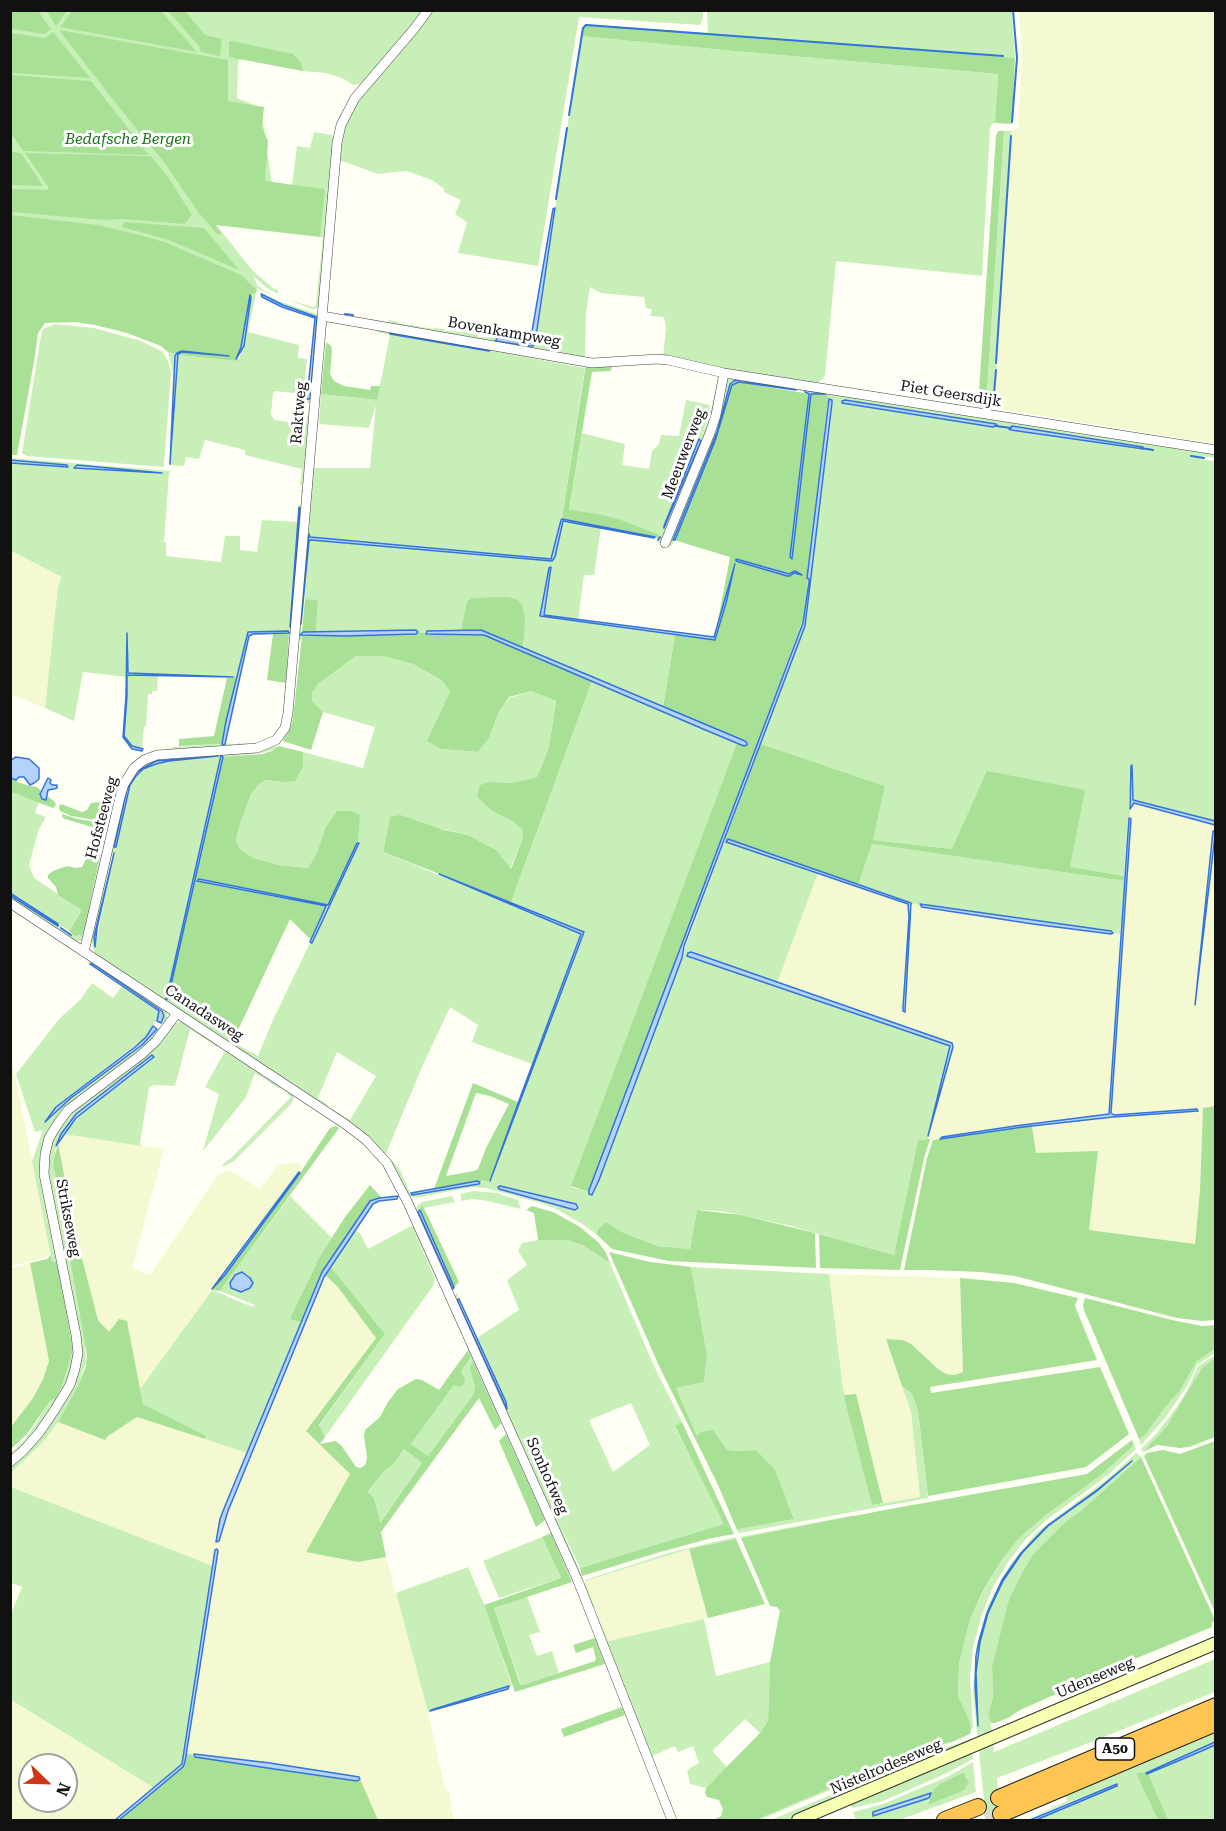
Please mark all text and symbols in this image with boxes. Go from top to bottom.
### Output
park label: Bedafsche Bergen [65,131,191,149]
street label: Bovenkampweg [446,313,562,351]
street label: Piet Geersdijk [899,377,1003,411]
street label: Raktweg [287,381,311,445]
street label: Meeuwerweg [658,406,710,502]
street label: Hofsteeweg [82,775,122,861]
street label: Canadasweg [161,981,247,1045]
street label: Strikseweg [52,1177,84,1259]
street label: Sonhofweg [522,1435,572,1517]
street label: Udenseweg [1053,1653,1137,1703]
street label: Nistelrodeseweg [828,1735,944,1799]
road number: A50 [1096,1738,1134,1760]
north arrow [18,1753,78,1813]
text: N [52,1780,74,1799]

